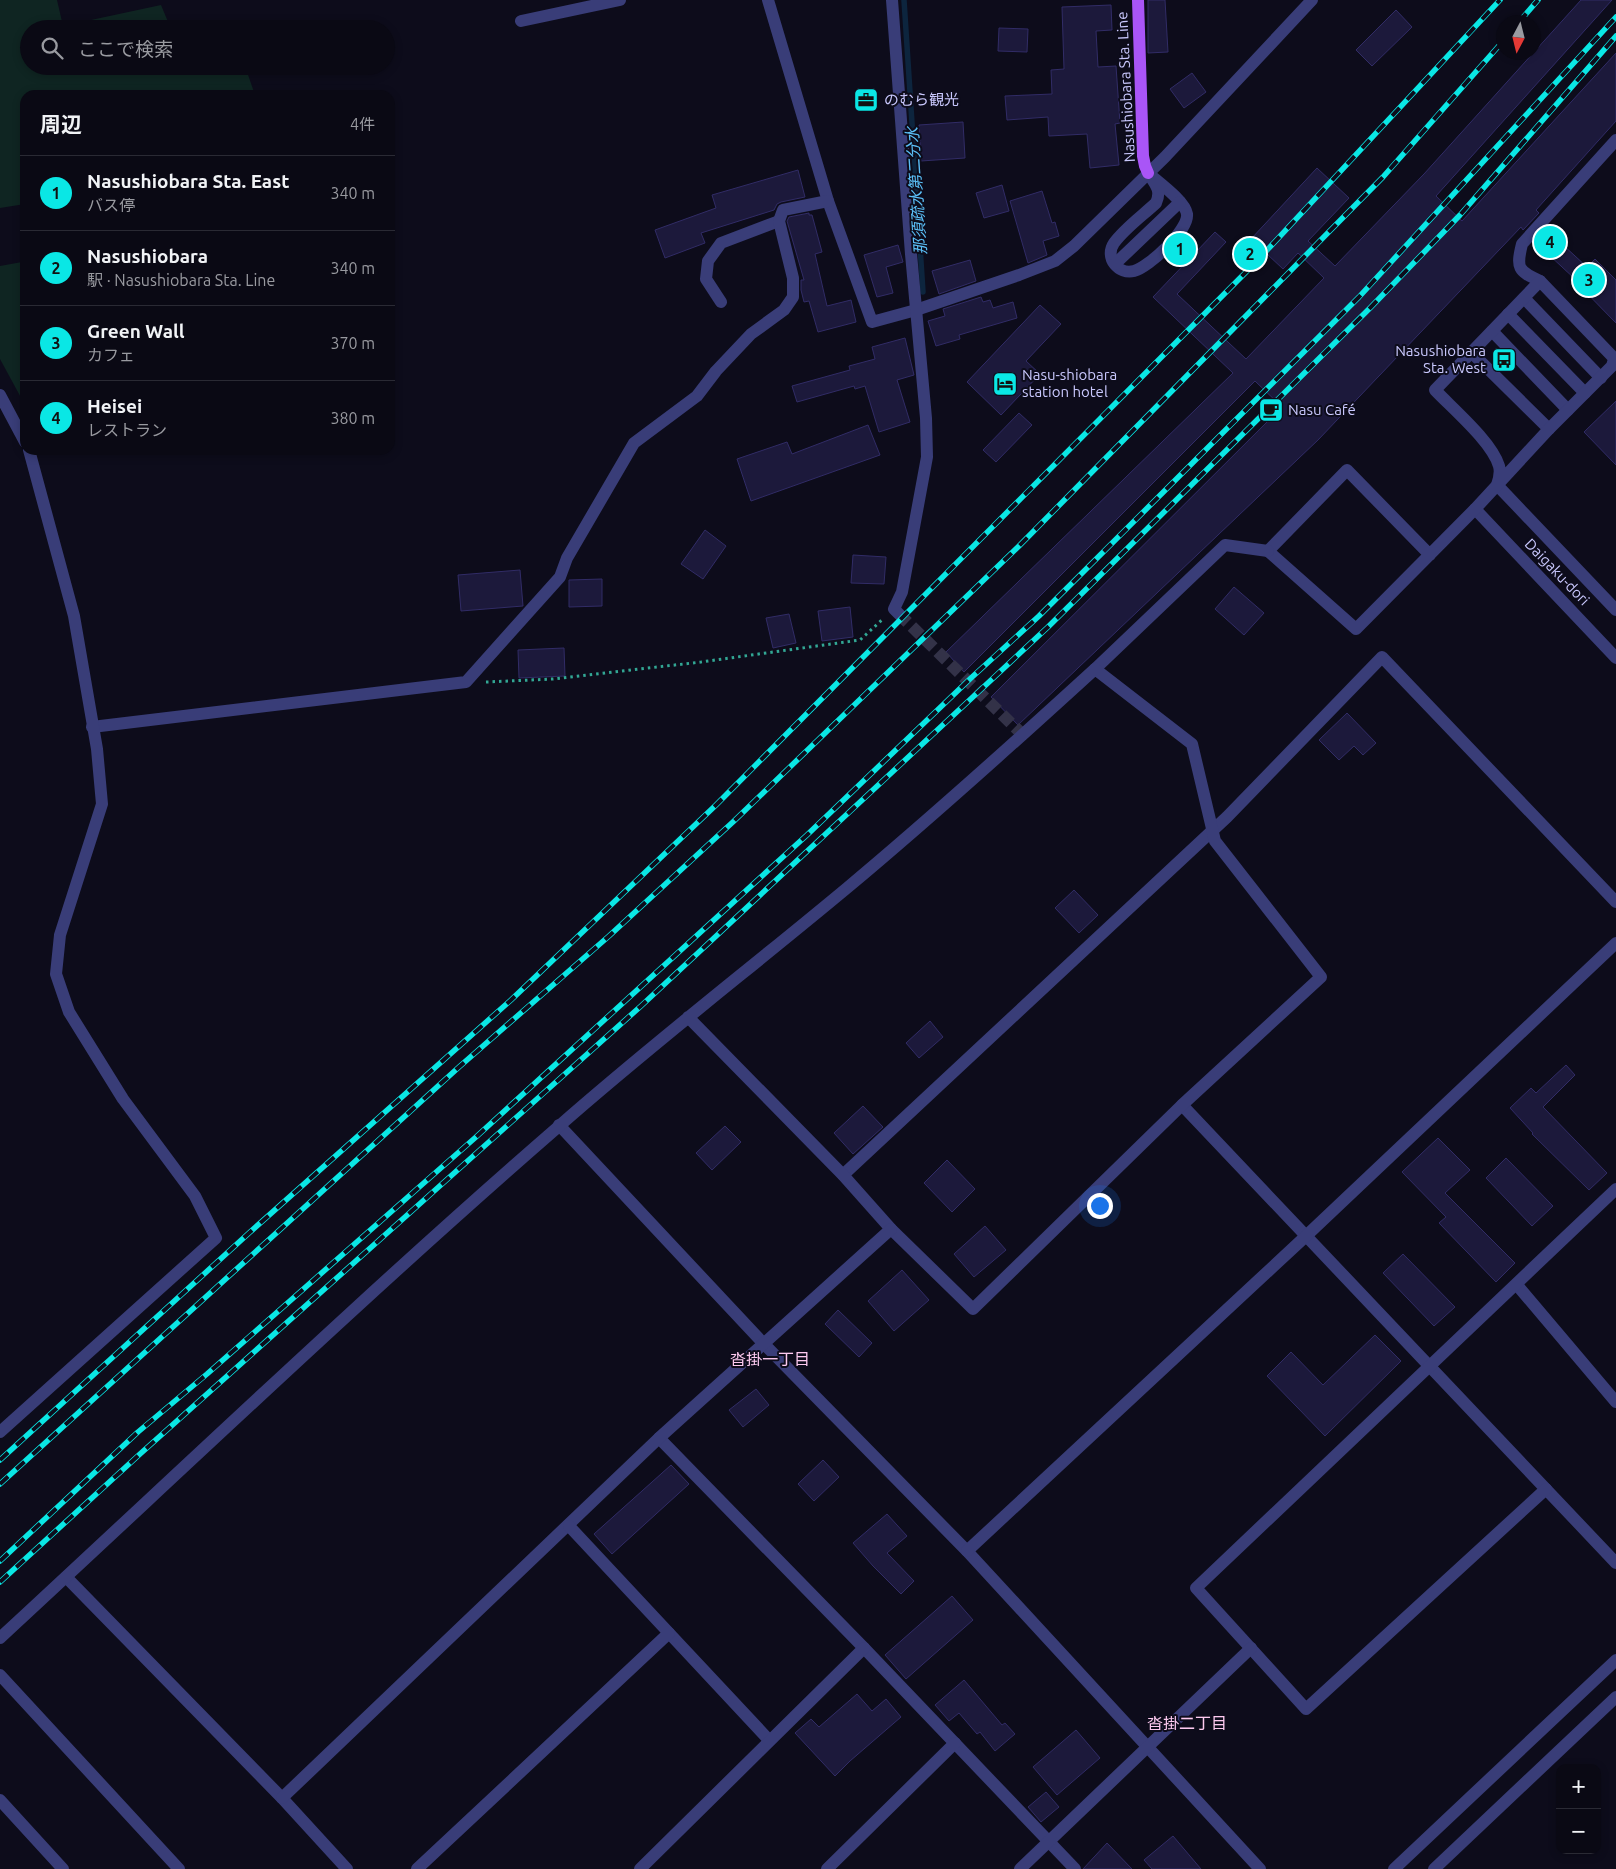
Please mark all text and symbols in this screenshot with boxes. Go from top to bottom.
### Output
street label: Nasushiobara Sta. Line [1113,11,1138,163]
north arrow [1496,15,1541,60]
search box [20,20,395,75]
icon: search [38,34,66,62]
text: ここで検索 [78,38,173,60]
office icon: のむら観光 [853,87,879,113]
place label: のむら観光 [884,91,959,108]
text: 周辺 [40,112,82,136]
text: 4件 [350,115,375,133]
water label: 那須疏水第二分水 [902,125,929,255]
text: Nasushiobara Sta. East [87,170,289,192]
text: 1 [51,184,61,202]
text: 340 m [330,184,375,202]
text: バス停 [87,196,135,214]
pin: 4 [1534,223,1566,261]
pin: 1 [1164,230,1196,268]
pin: 2 [1234,235,1266,273]
text: Nasushiobara [87,245,208,267]
text: 2 [51,259,61,277]
text: 340 m [330,259,375,277]
pin: 3 [1573,261,1605,299]
text: 駅 · Nasushiobara Sta. Line [87,271,275,289]
text: Green Wall [87,320,185,342]
text: 3 [51,334,61,352]
text: 370 m [330,334,375,352]
place label: Nasushiobara Sta. West [1395,342,1486,376]
text: カフェ [87,346,135,364]
bus stop icon: Nasushiobara Sta. West [1491,347,1517,373]
place label: Nasu-shiobara station hotel [1022,366,1117,400]
hotel icon: Nasu-shiobara station hotel [992,371,1018,397]
text: Heisei [87,395,142,417]
cafe icon: Nasu Café [1258,397,1284,423]
place label: Nasu Café [1288,401,1356,418]
text: 4 [51,409,61,427]
text: 380 m [330,409,375,427]
text: レストラン [87,421,167,439]
street label: Daigaku-dori [1521,535,1593,608]
your location [1087,1193,1113,1219]
district label: 沓掛一丁目 [730,1350,810,1368]
district label: 沓掛二丁目 [1147,1714,1227,1732]
map controls [1556,1764,1601,1854]
button: + [1556,1764,1601,1809]
button: − [1556,1809,1601,1854]

